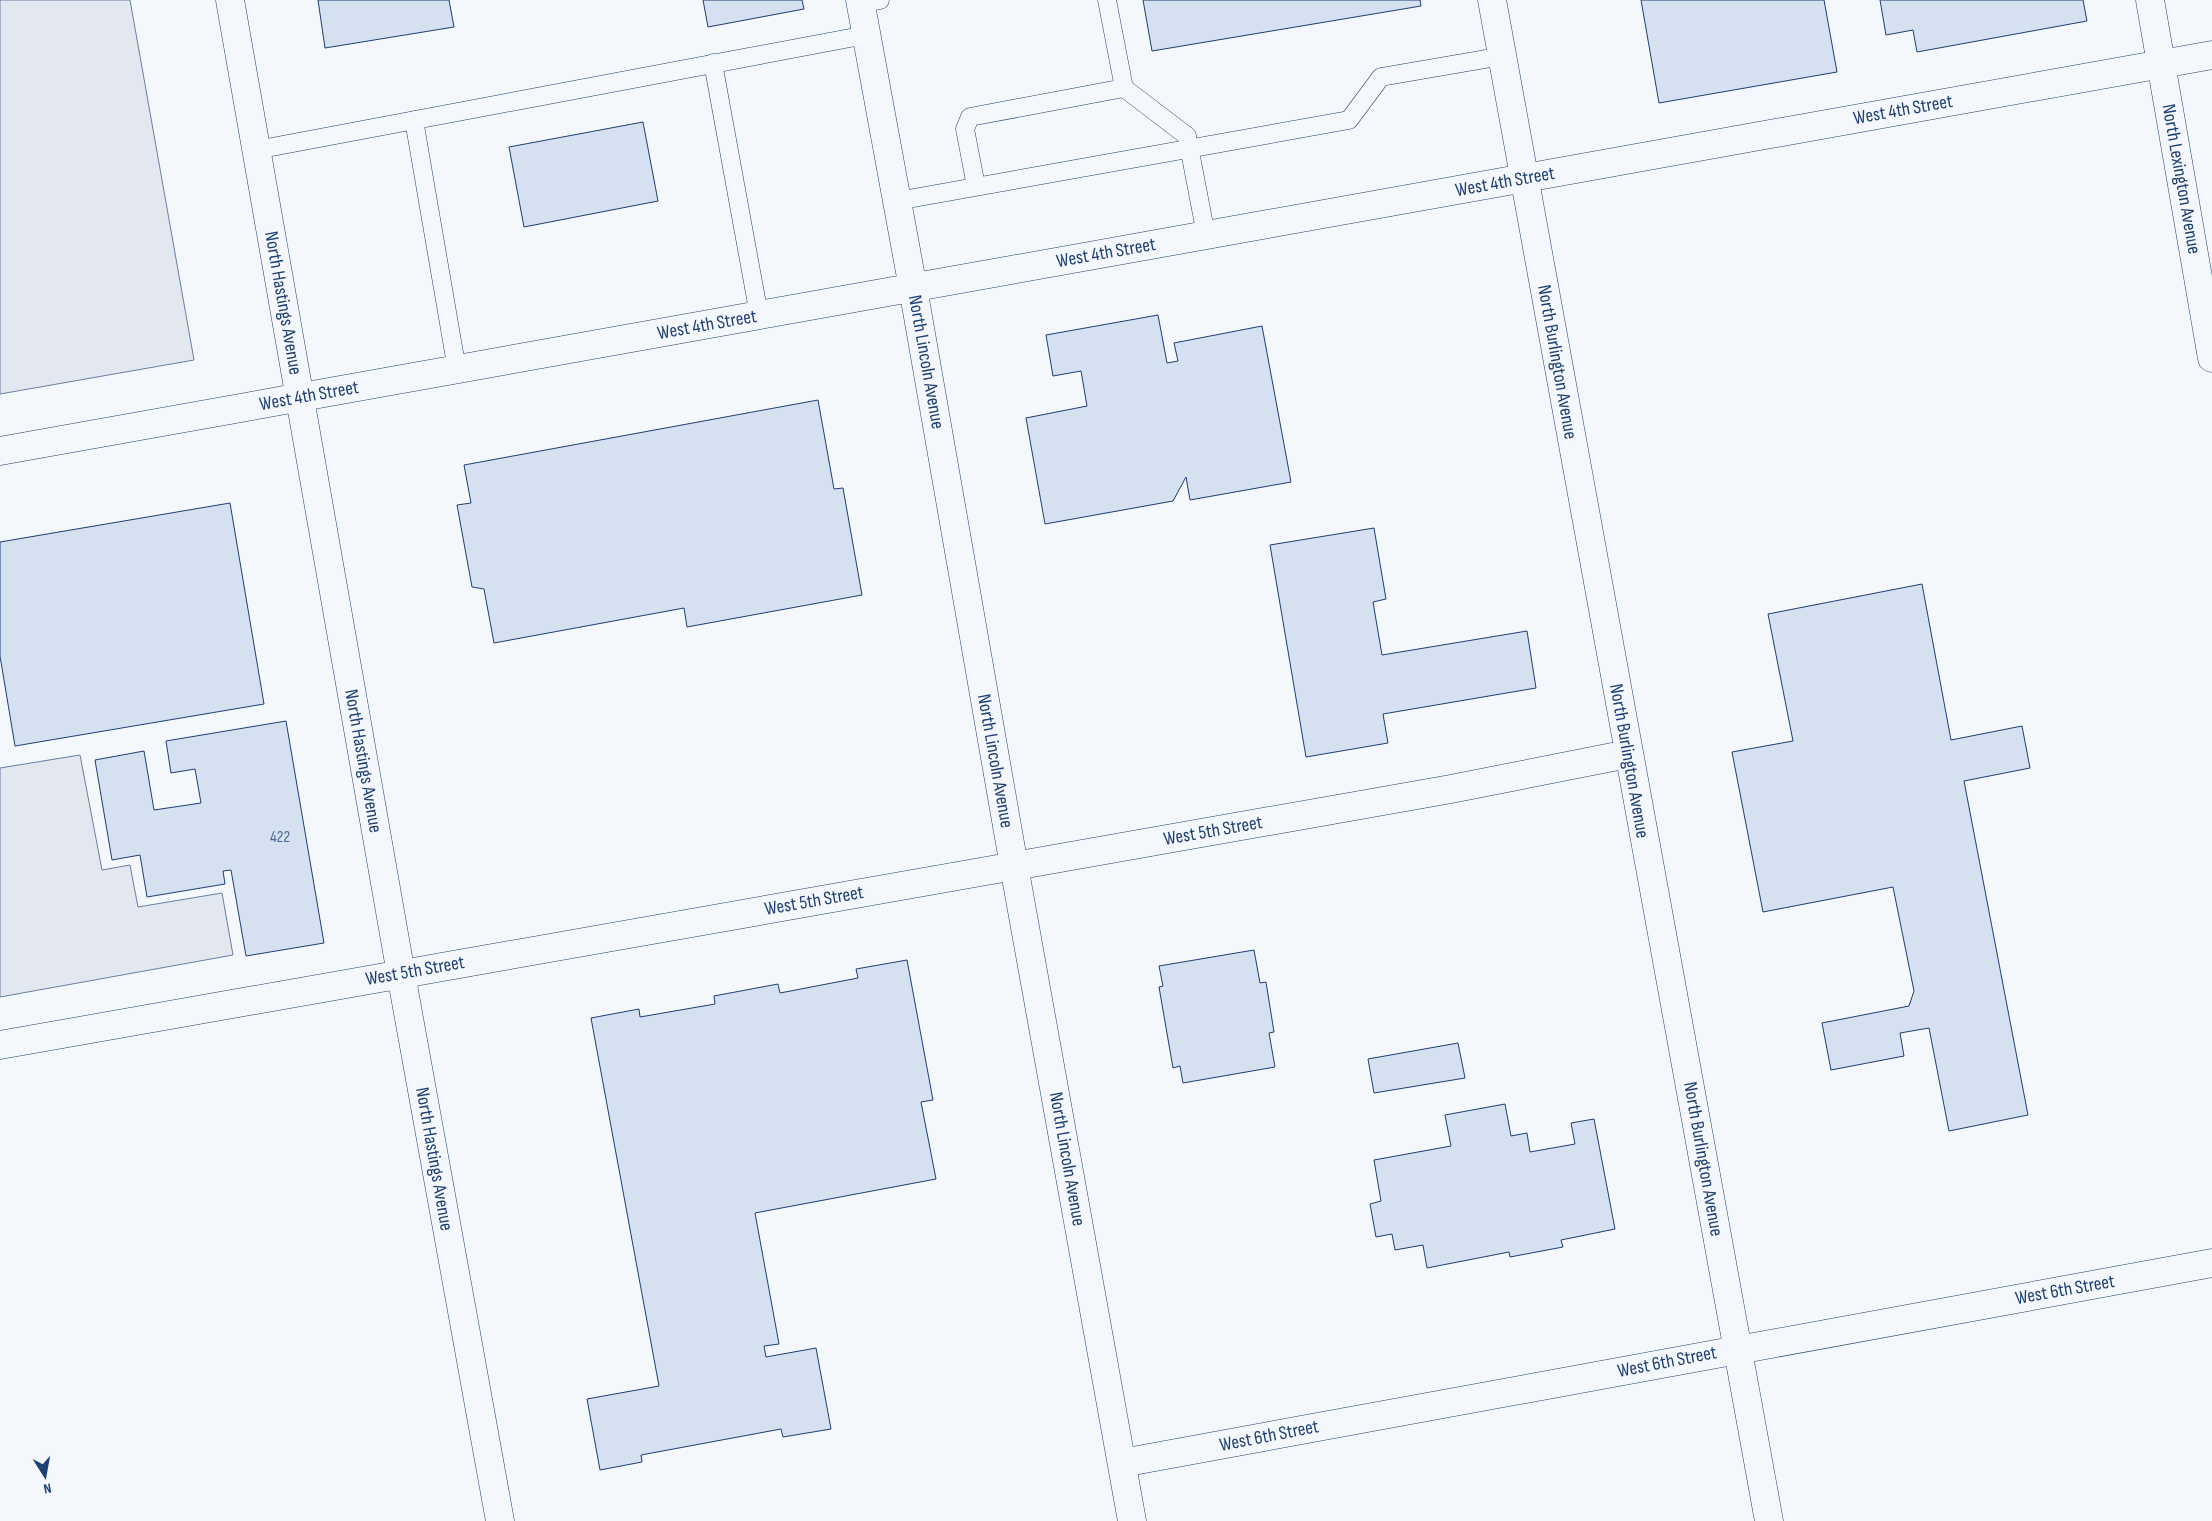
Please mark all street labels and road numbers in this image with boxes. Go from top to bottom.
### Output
street label: West 4th Street [1852,90,1955,130]
street label: North Lexington Avenue [2156,102,2206,256]
street label: West 4th Street [1454,162,1557,202]
street label: North Hastings Avenue [259,229,307,377]
street label: West 4th Street [1055,233,1158,273]
street label: North Burlington Avenue [1532,283,1582,441]
street label: North Lincoln Avenue [903,293,949,431]
street label: West 4th Street [656,305,759,345]
street label: West 4th Street [258,376,361,416]
street label: North Burlington Avenue [1604,682,1654,840]
street label: North Hastings Avenue [339,687,387,835]
street label: North Lincoln Avenue [972,692,1018,830]
street label: West 5th Street [1162,811,1264,851]
street label: West 5th Street [763,881,865,921]
street label: West 5th Street [364,951,466,991]
street label: North Burlington Avenue [1678,1080,1728,1238]
street label: North Hastings Avenue [410,1085,458,1233]
street label: North Lincoln Avenue [1044,1090,1090,1228]
street label: West 6th Street [2013,1270,2117,1310]
street label: West 6th Street [1615,1341,1719,1383]
street label: West 6th Street [1217,1415,1321,1457]

